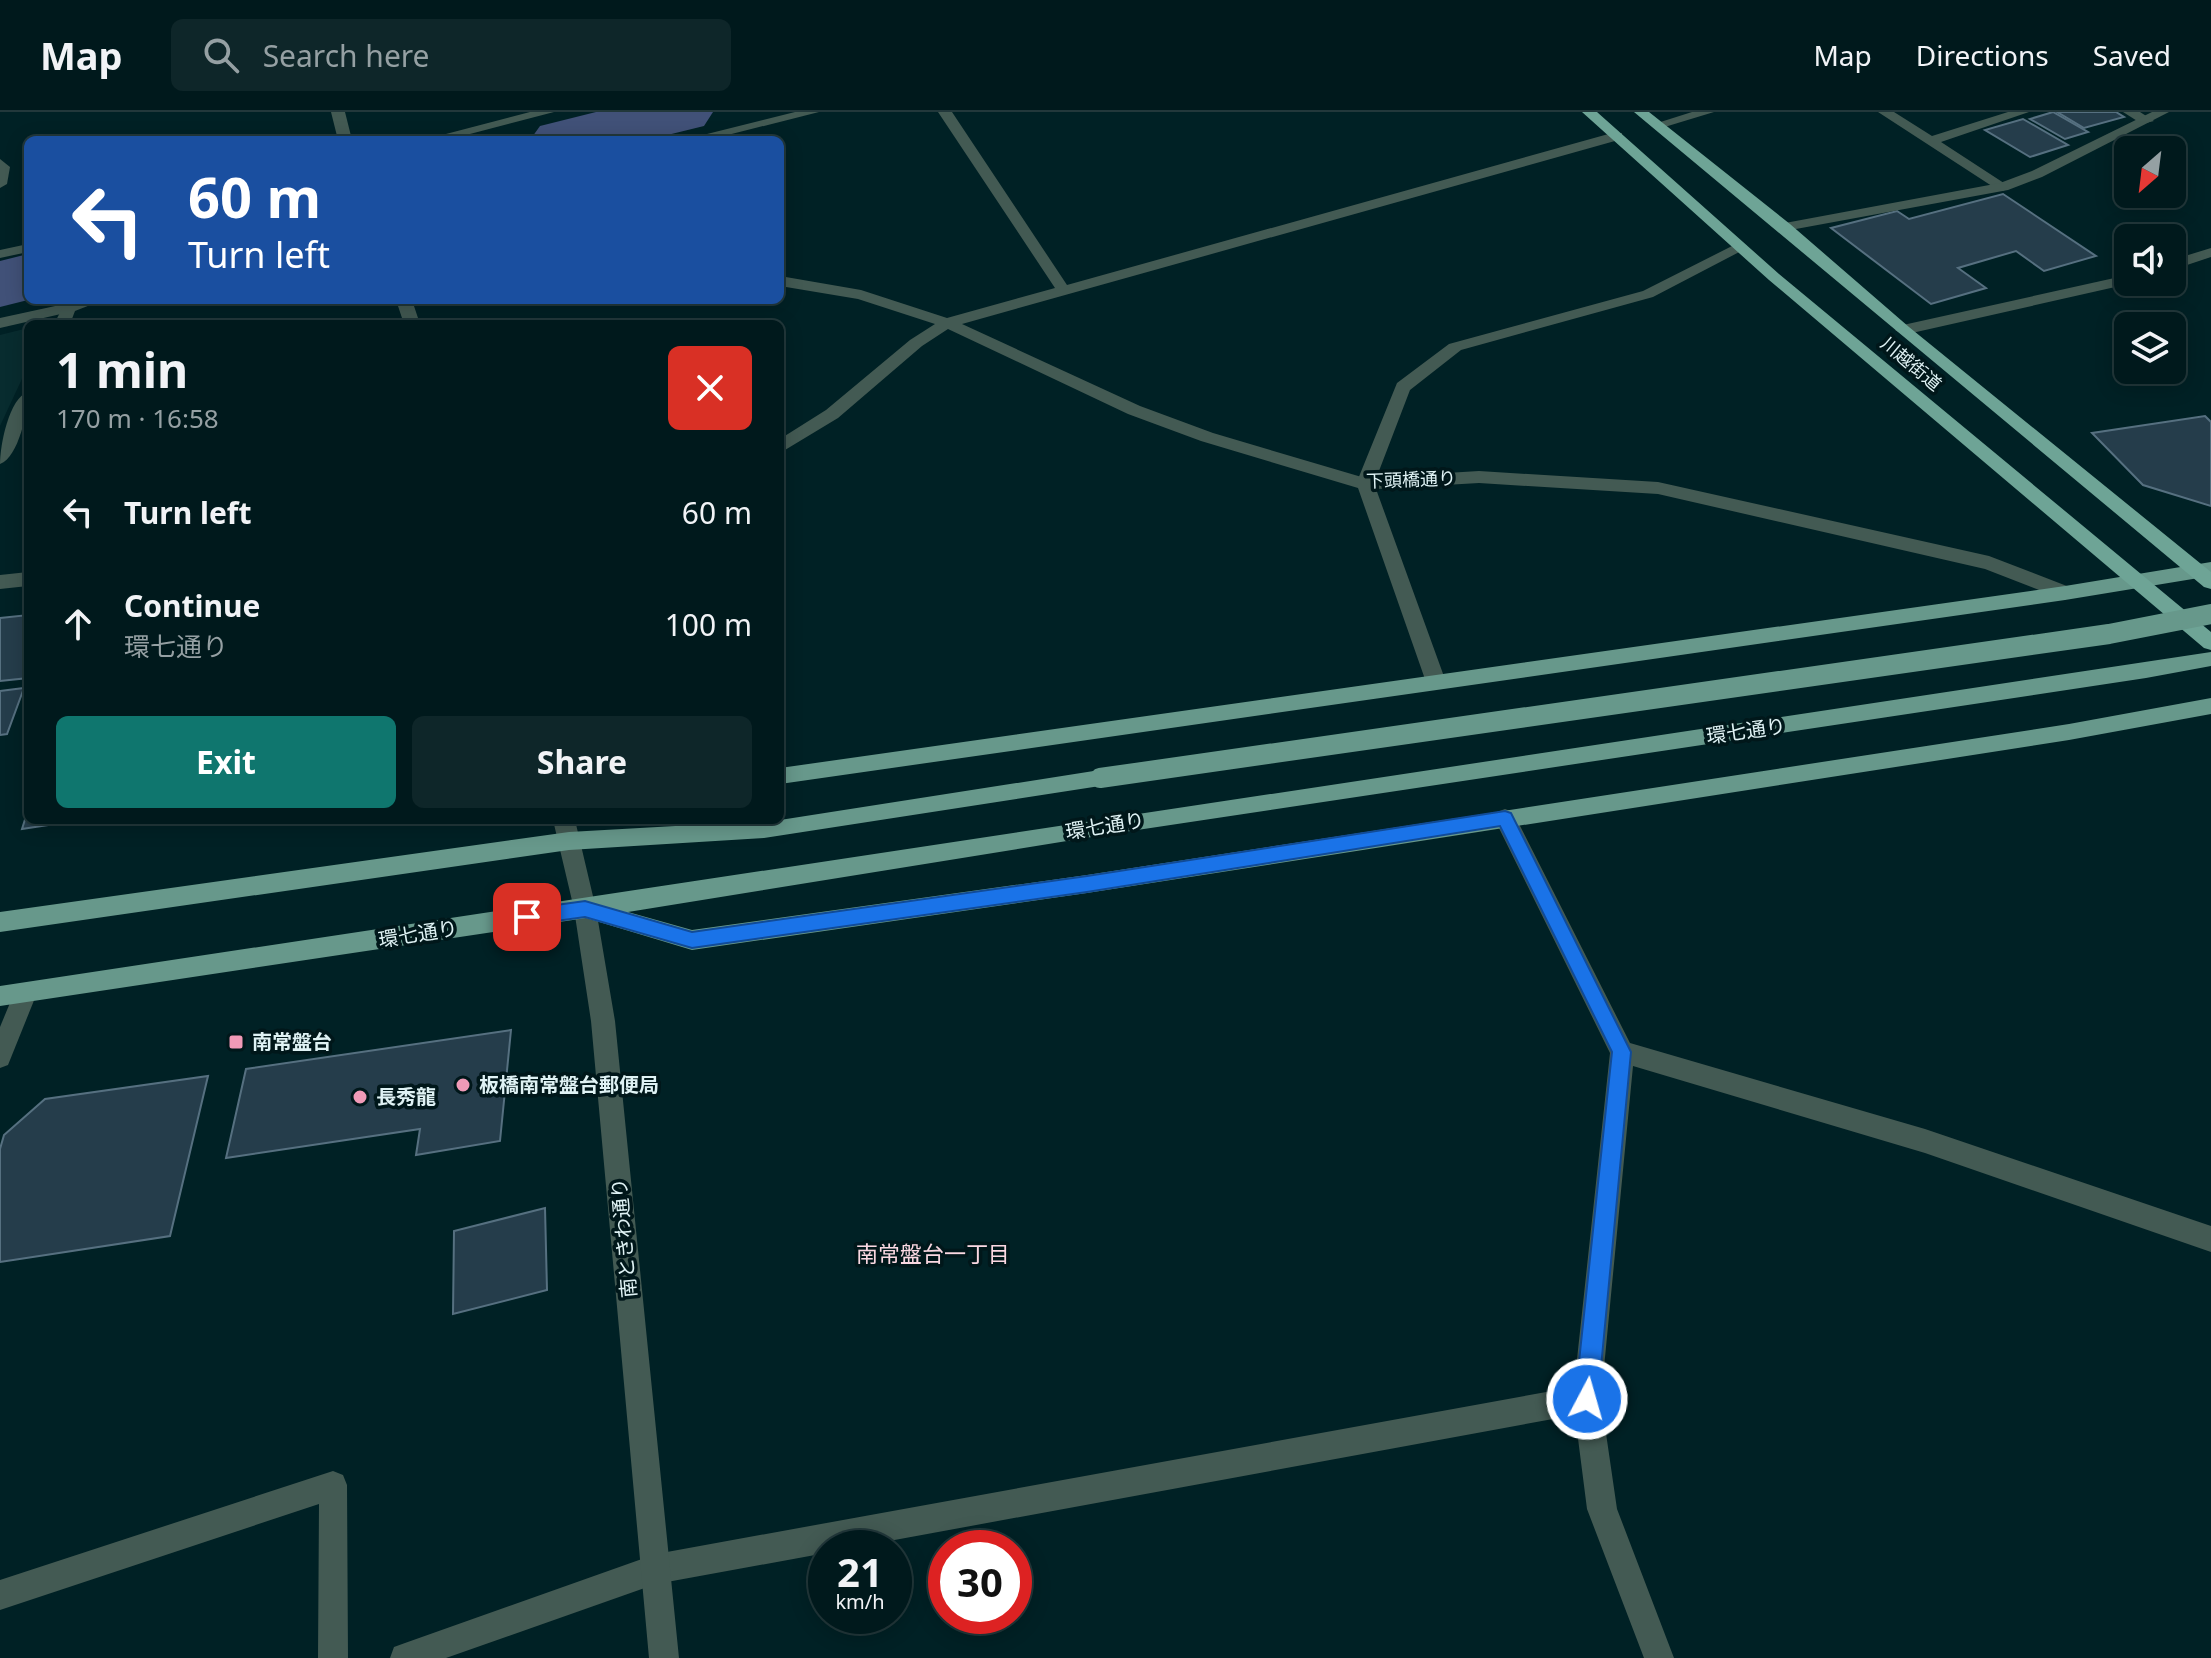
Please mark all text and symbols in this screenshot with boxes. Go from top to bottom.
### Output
search box [171,19,731,91]
text: Map [40,29,123,81]
icon: search [199,33,243,77]
text: Search here [263,35,430,76]
text: Map [1813,36,1872,74]
text: Directions [1916,36,2049,74]
text: Saved [2093,36,2171,74]
north arrow [2114,136,2186,208]
map controls [2114,136,2186,384]
text: 60 m [188,158,321,234]
icon: left [56,168,160,272]
button: sound [2114,224,2186,296]
text: Turn left [188,230,330,279]
button: layers [2114,312,2186,384]
street label: 川越街道 [1876,331,1947,396]
text: 1 min [56,337,188,402]
button: close [668,346,752,430]
text: 170 m · 16:58 [56,400,219,436]
street label: 下頭橋通り [1366,465,1456,493]
icon: left [56,490,100,534]
text: Turn left [124,492,252,533]
text: 60 m [682,492,752,533]
text: Continue [124,585,260,626]
icon: ahead [56,602,100,646]
text: 100 m [665,604,752,645]
text: 環七通り [124,628,228,664]
street label: 環七通り [1704,712,1787,749]
button: Exit [56,716,396,808]
button: Share [412,716,752,808]
street label: 環七通り [1063,806,1147,845]
pin [493,883,561,951]
icon: arrive [505,895,549,939]
street label: 環七通り [376,914,460,953]
place label: 南常盤台 [252,1028,332,1055]
marker: 南常盤台 [227,1033,245,1051]
place label: 板橋南常盤台郵便局 [479,1071,659,1098]
marker: 板橋南常盤台郵便局 [454,1076,472,1094]
place label: 長秀龍 [376,1083,436,1110]
marker: 長秀龍 [351,1088,369,1106]
street label: 南ときわ通り [605,1177,642,1299]
district label: 南常盤台一丁目 [856,1238,1010,1268]
position arrow [1545,1357,1629,1441]
speed limit sign: 30 [928,1530,1032,1634]
text: 21 [837,1544,883,1599]
text: km/h [835,1588,885,1615]

